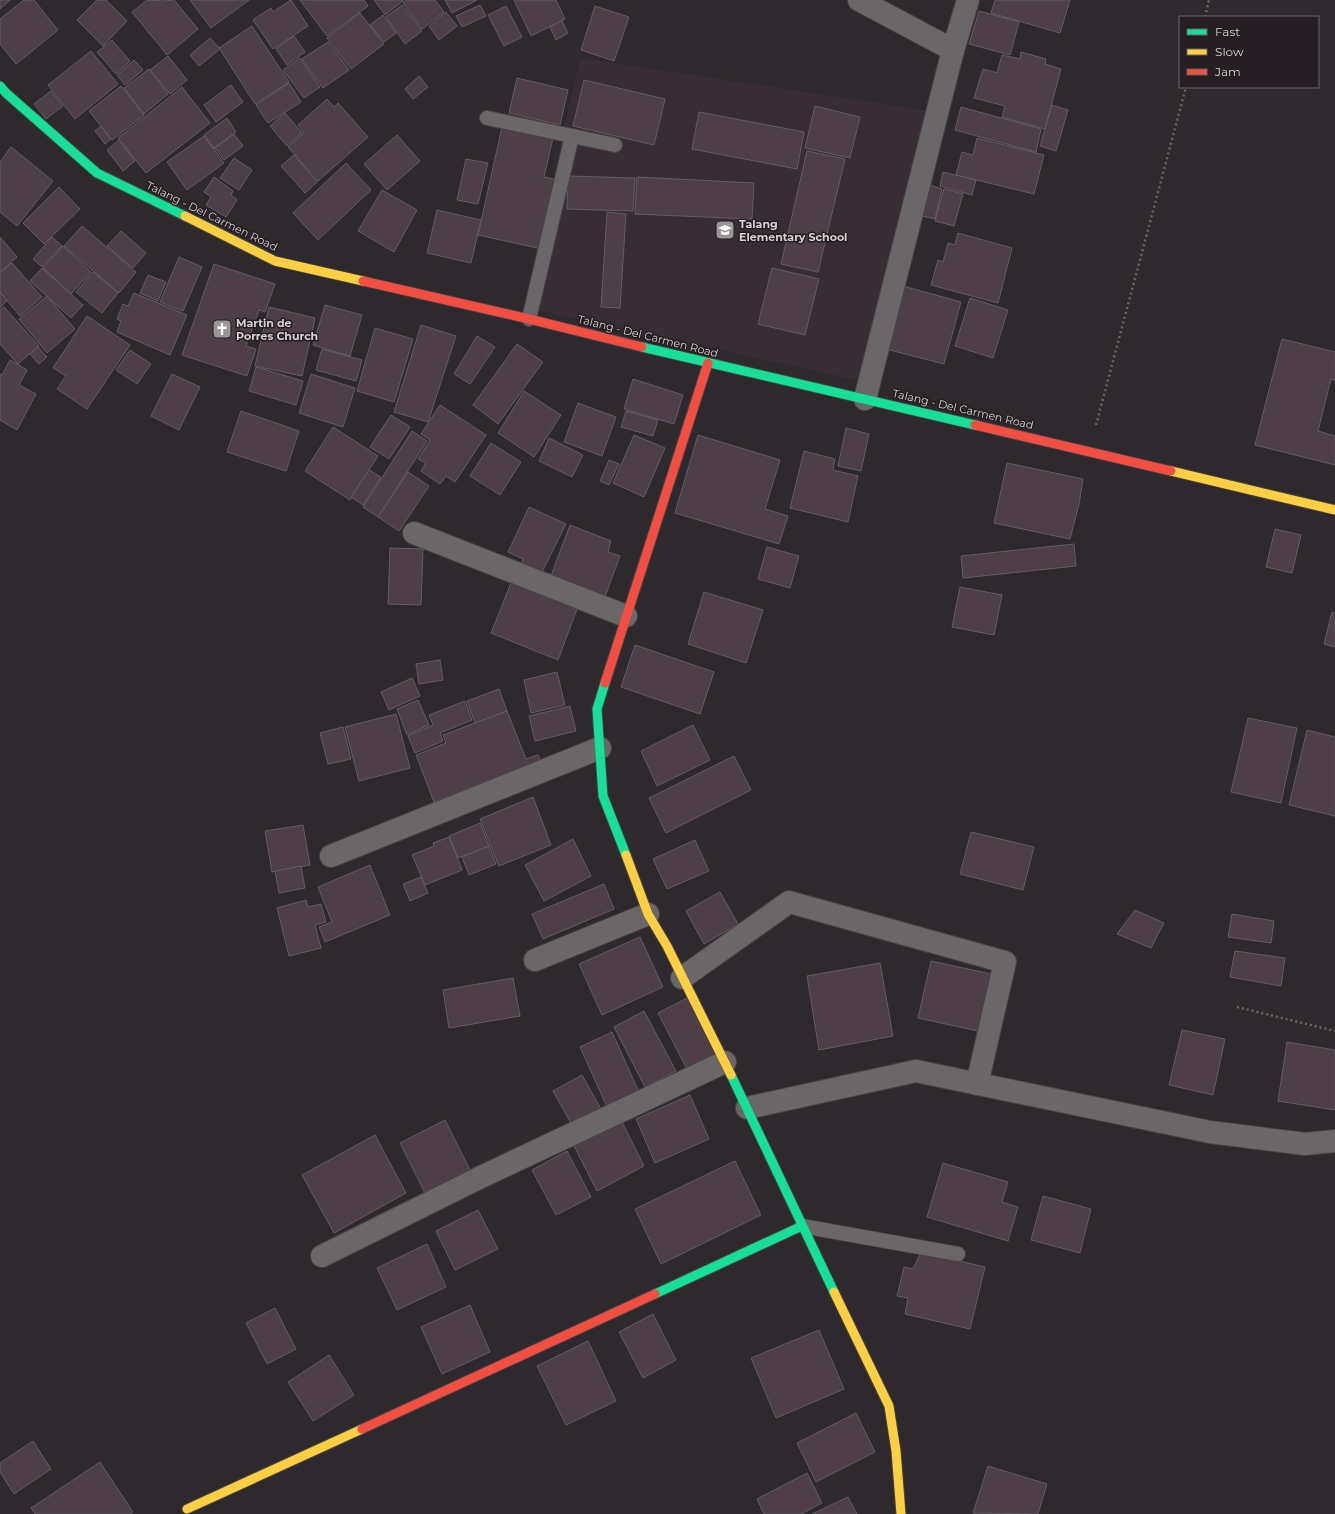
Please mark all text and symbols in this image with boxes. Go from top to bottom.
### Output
legend [1179,16,1319,88]
text: Fast [1215,24,1240,39]
text: Slow [1215,44,1244,59]
text: Jam [1214,64,1241,79]
street label: Talang - Del Carmen Road [144,178,280,254]
place label: Talang Elementary School [739,217,847,244]
school or university icon: Talang Elementary School [714,219,736,241]
street label: Talang - Del Carmen Road [576,312,720,360]
place label: Martin de Porres Church [236,316,318,343]
church icon: Martin de Porres Church [211,318,233,340]
street label: Talang - Del Carmen Road [891,386,1035,432]

